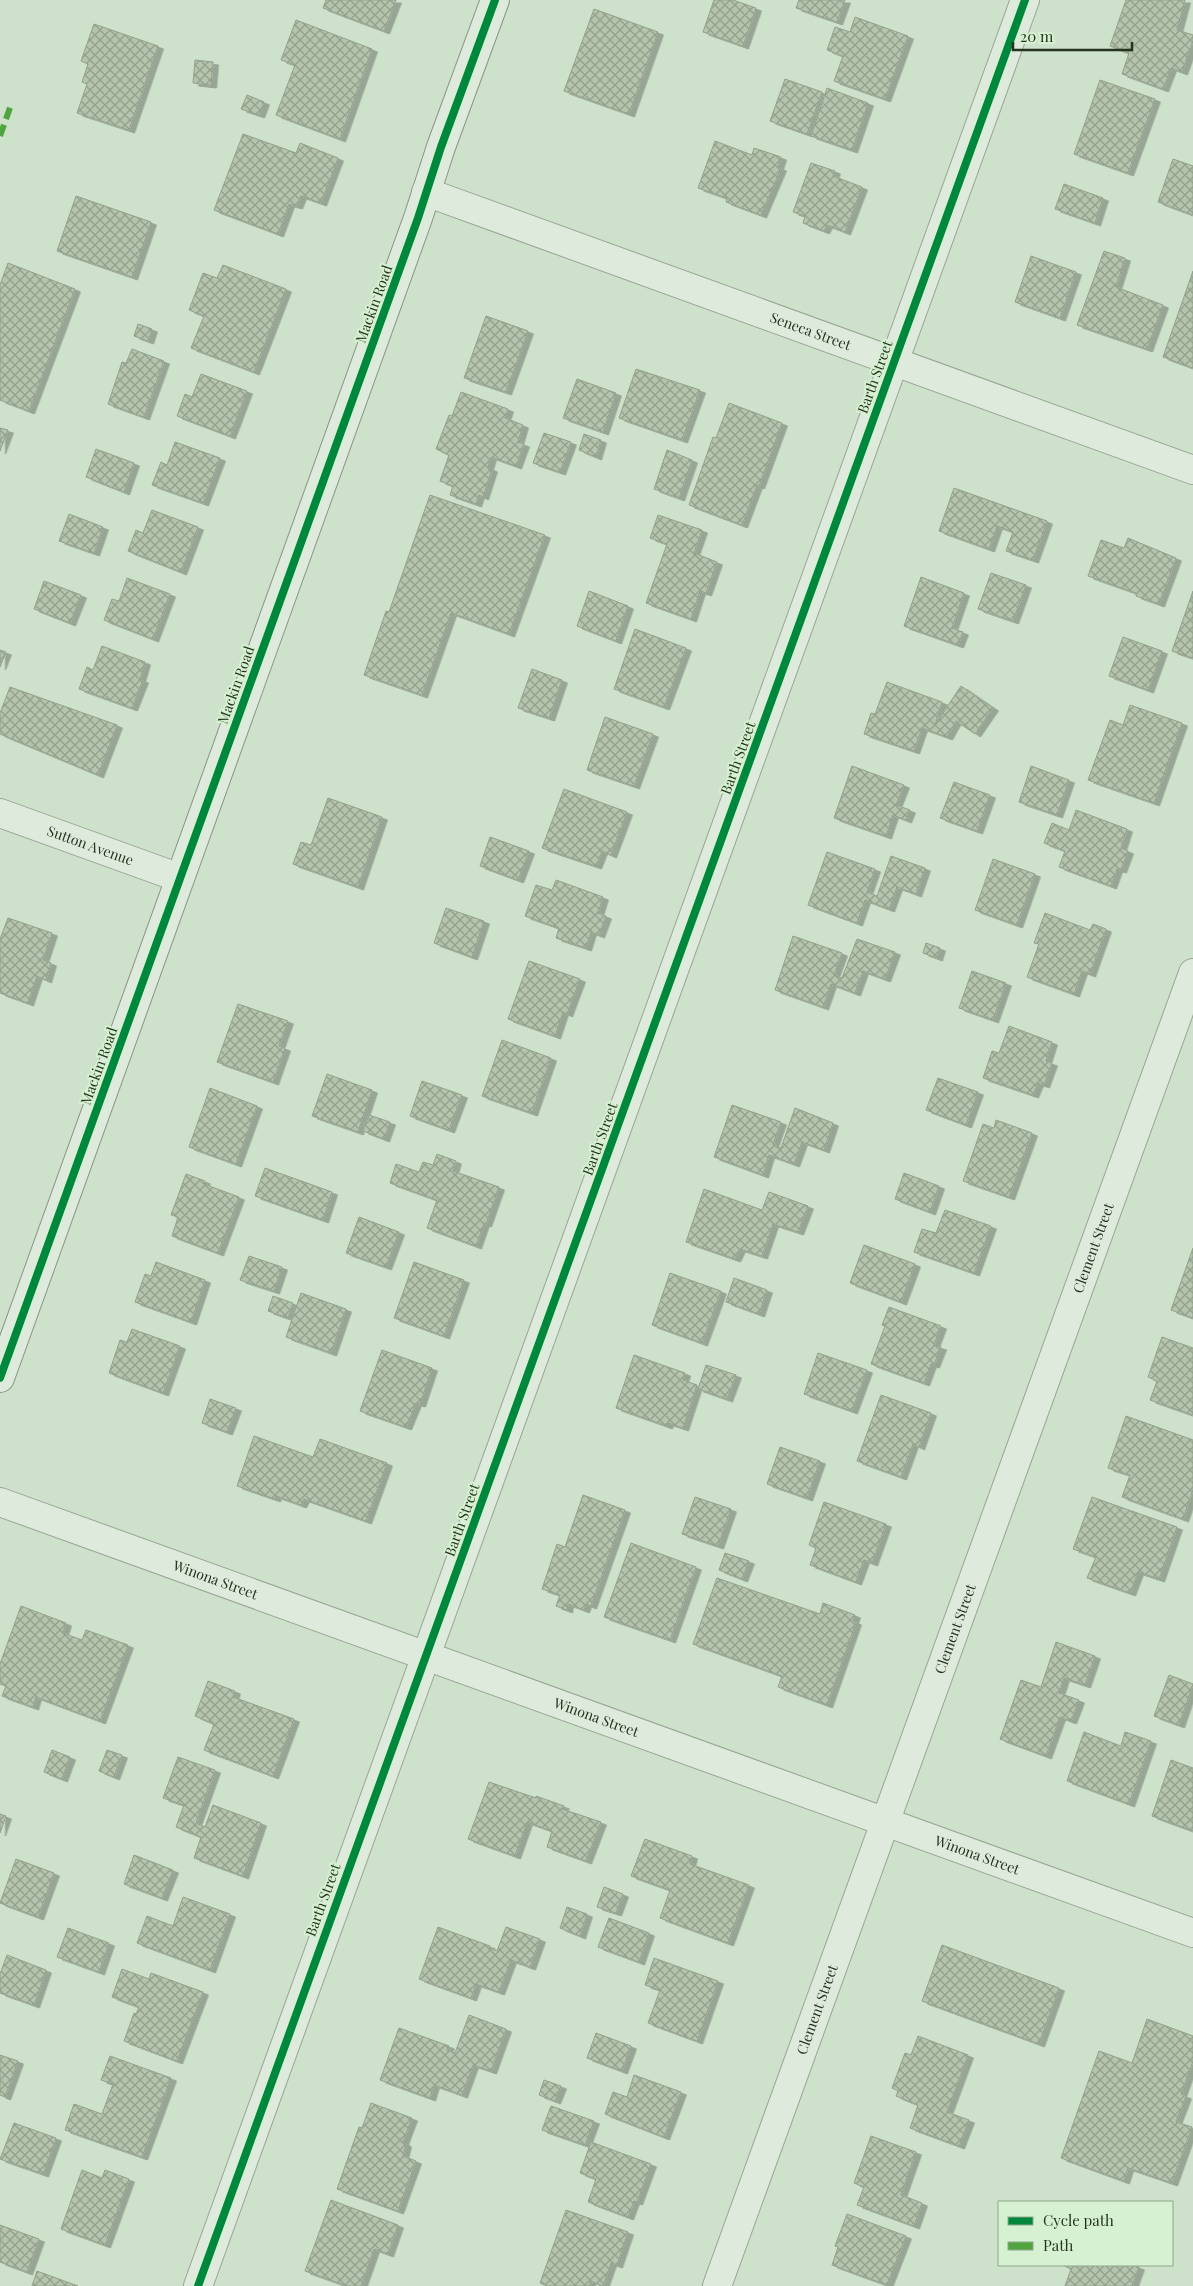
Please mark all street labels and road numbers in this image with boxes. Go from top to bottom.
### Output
street label: Mackin Road [351,262,396,345]
street label: Seneca Street [768,308,855,355]
street label: Barth Street [853,337,897,416]
street label: Mackin Road [213,643,258,726]
street label: Barth Street [716,718,760,797]
street label: Sutton Avenue [45,821,136,869]
street label: Mackin Road [76,1024,121,1107]
street label: Barth Street [578,1099,622,1178]
street label: Clement Street [1068,1199,1118,1296]
street label: Barth Street [440,1480,484,1559]
street label: Winona Street [170,1555,262,1604]
street label: Clement Street [930,1580,980,1676]
street label: Winona Street [551,1693,642,1741]
street label: Winona Street [931,1830,1023,1879]
street label: Barth Street [301,1860,345,1939]
street label: Clement Street [792,1961,842,2057]

